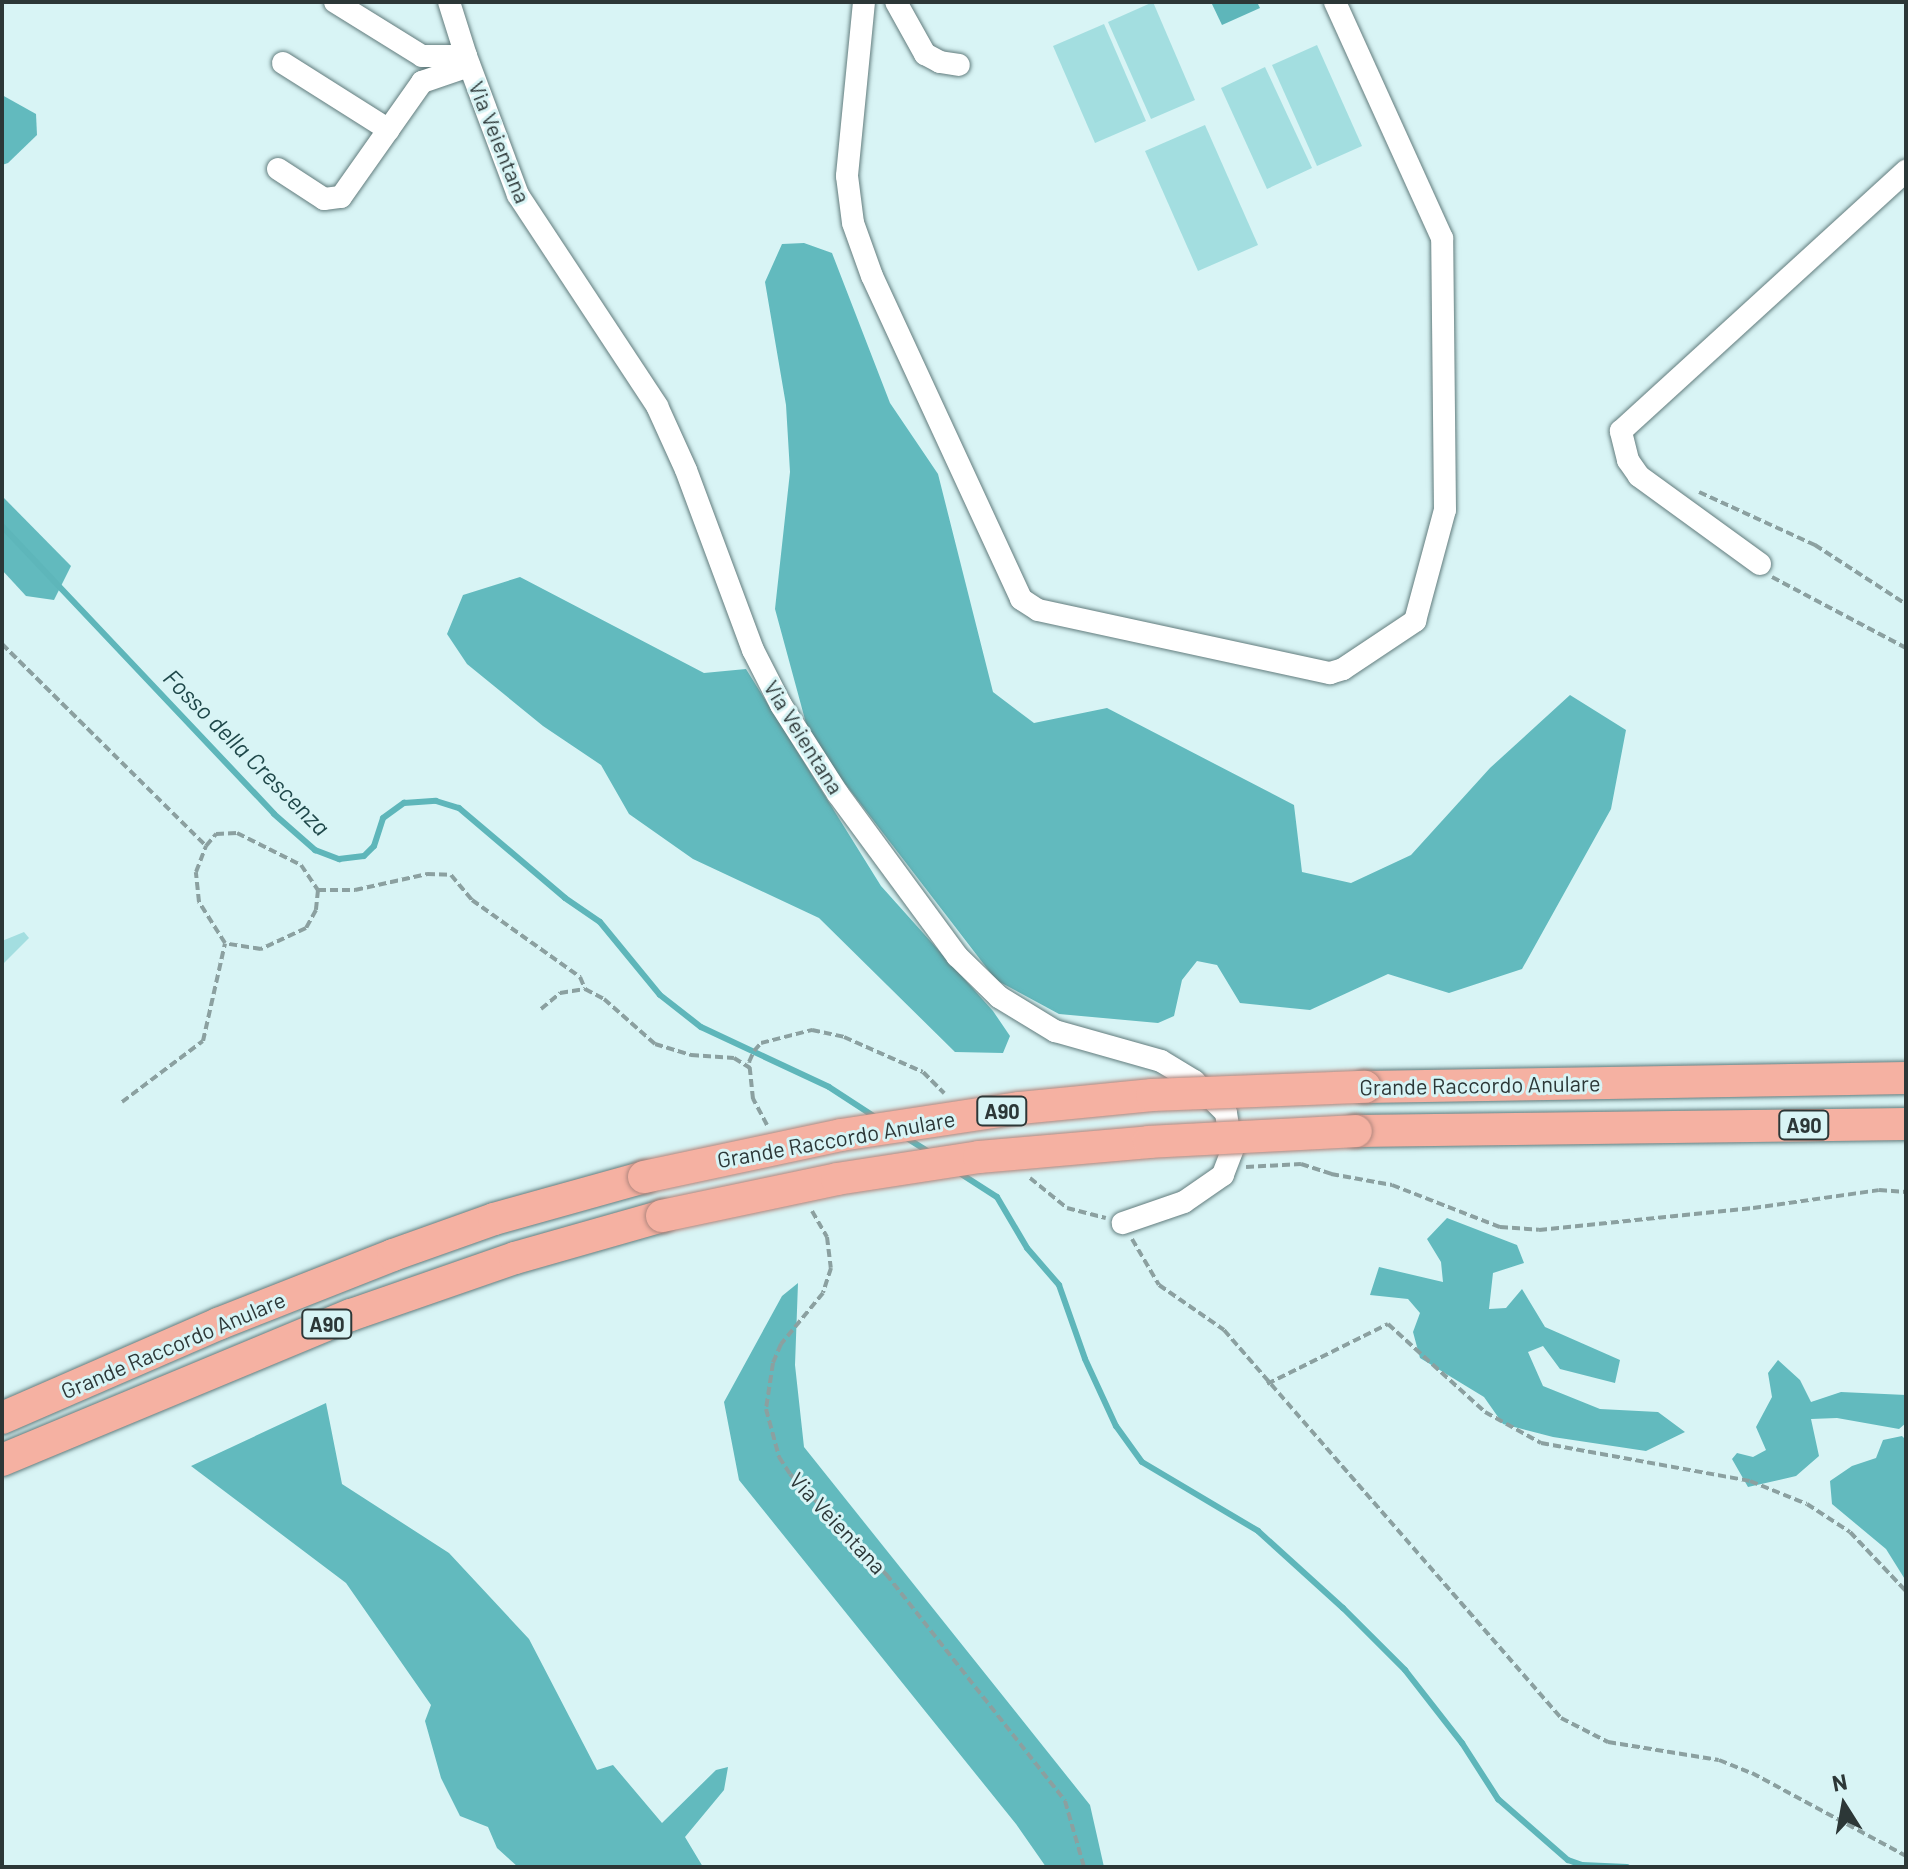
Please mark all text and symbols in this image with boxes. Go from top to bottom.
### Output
street label: Via Veientana [464,77,536,207]
water label: Fosso della Crescenza [158,663,336,841]
street label: Via Veientana [759,675,849,799]
street label: Grande Raccordo Anulare [1359,1070,1601,1100]
road number: A90 [976,1095,1028,1127]
street label: Grande Raccordo Anulare [715,1105,957,1173]
road number: A90 [1778,1109,1830,1141]
street label: Grande Raccordo Anulare [57,1286,289,1404]
road number: A90 [301,1308,353,1340]
street label: Via Veientana [784,1467,892,1579]
north arrow [1804,1765,1884,1845]
text: N [1830,1767,1849,1796]

